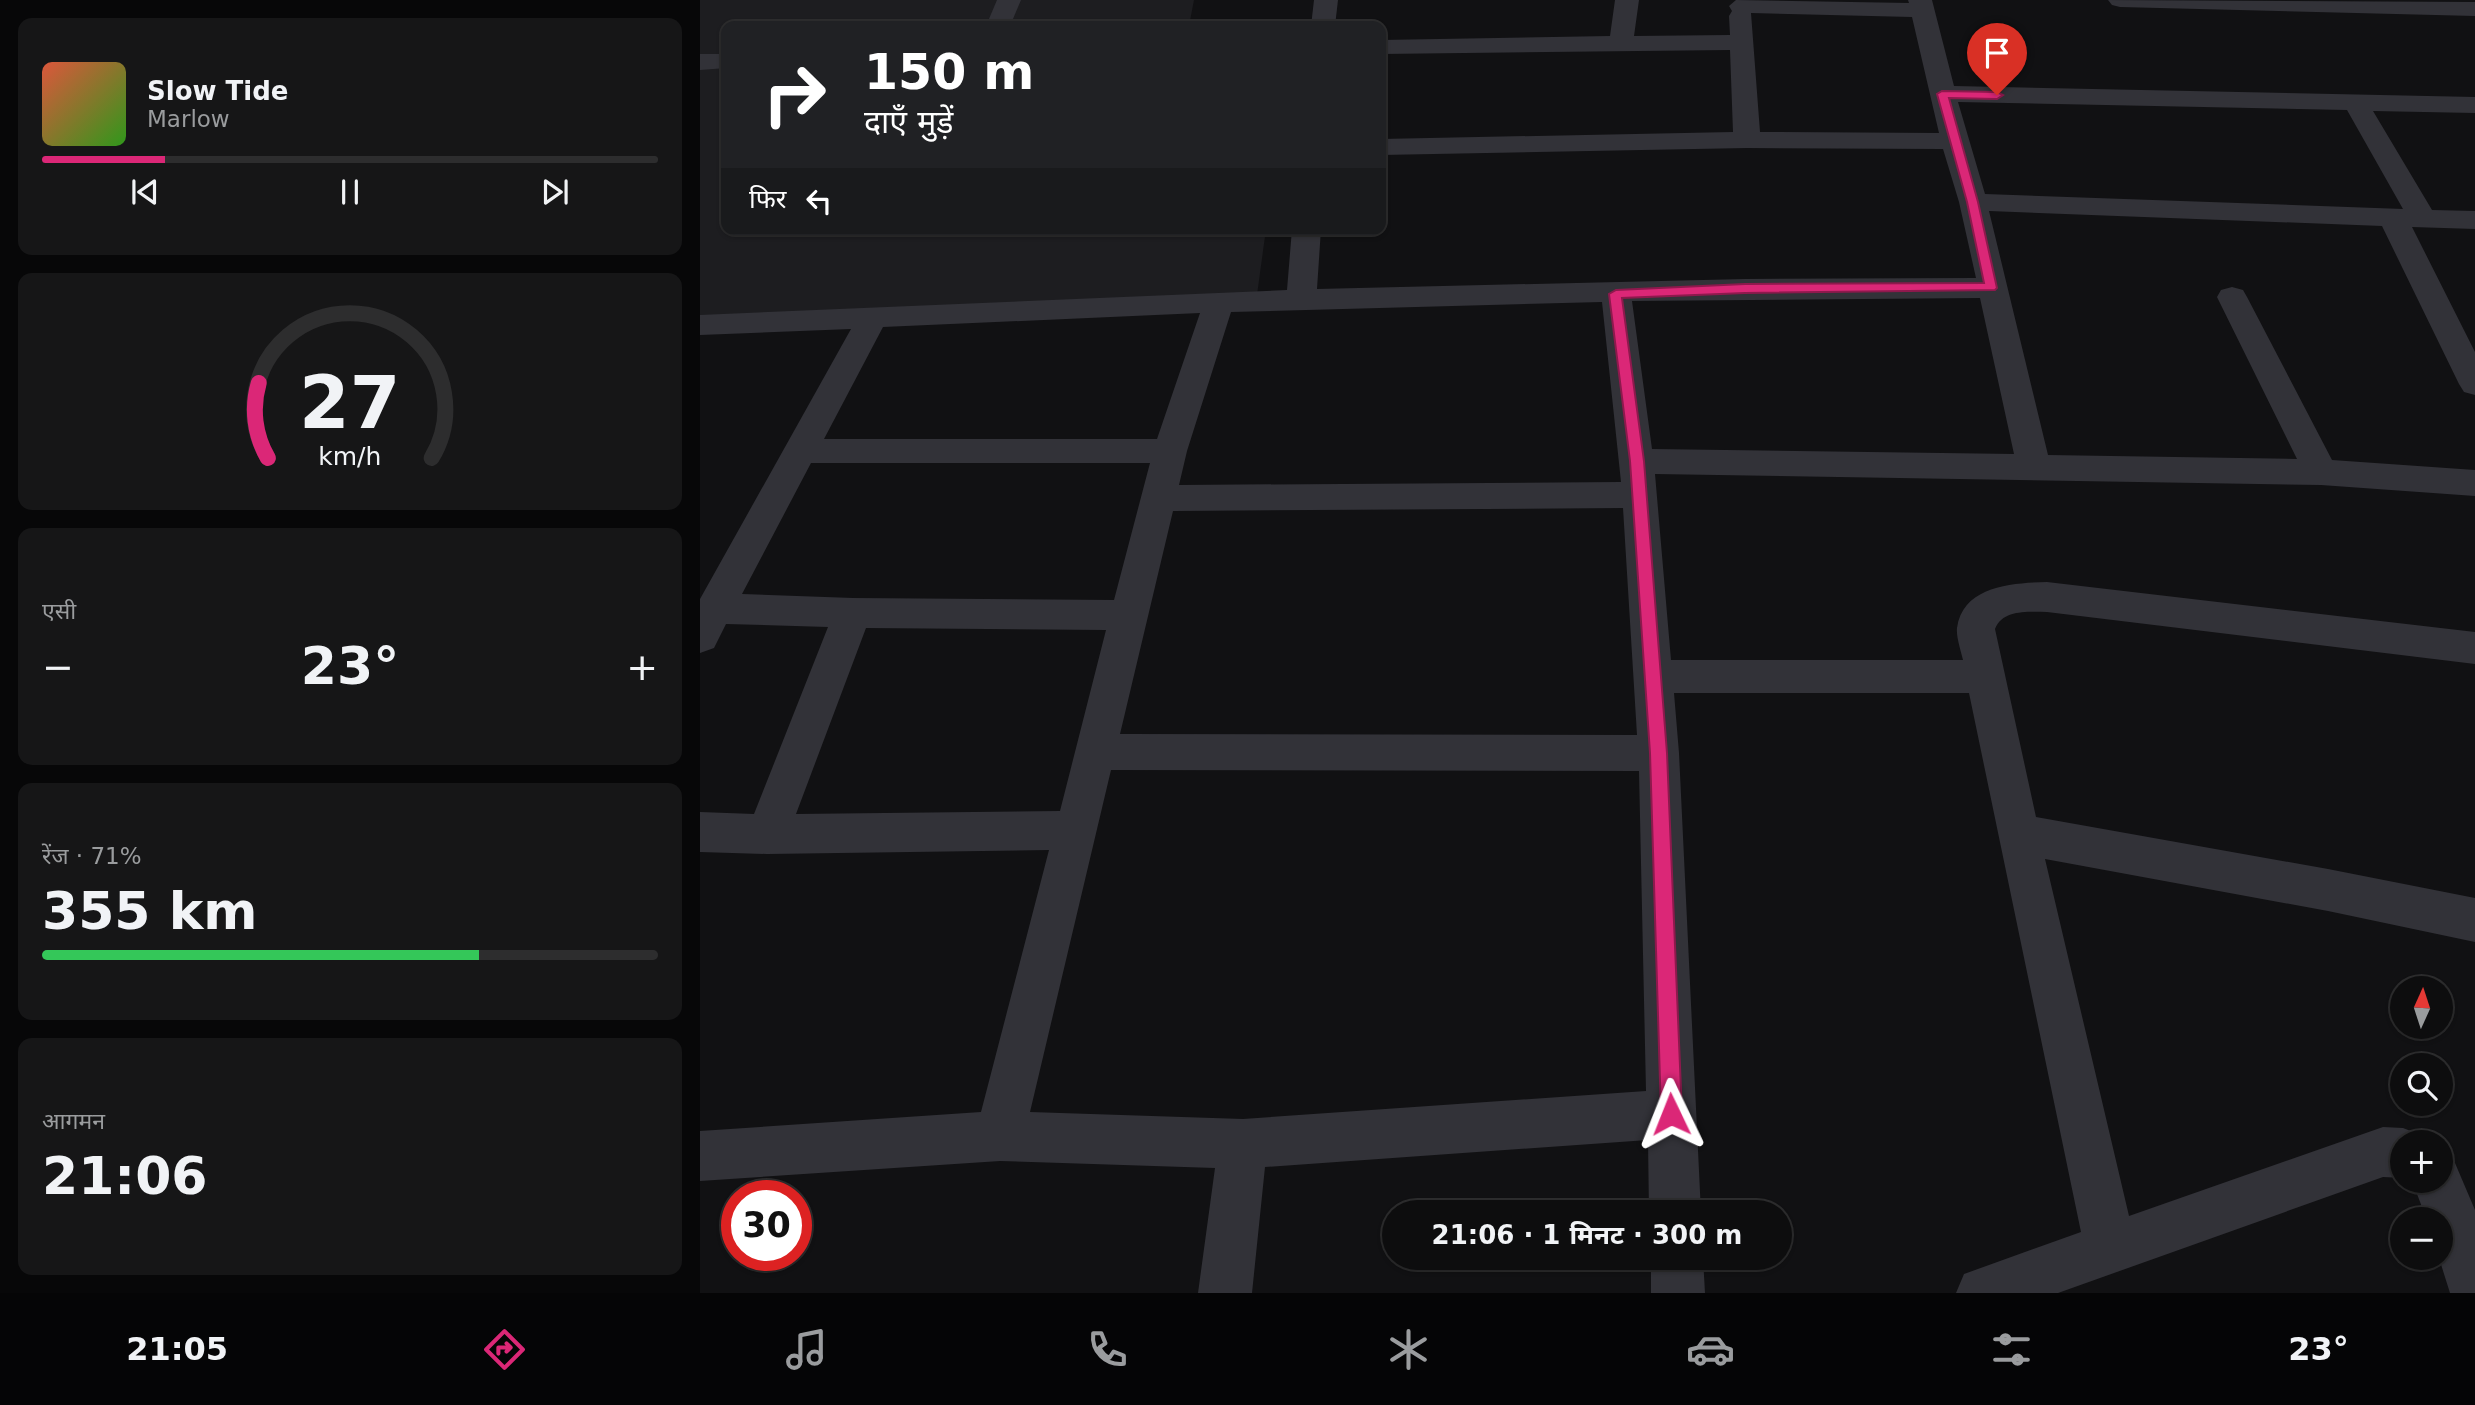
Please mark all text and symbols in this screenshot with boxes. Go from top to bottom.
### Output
pin [1967,23,2027,95]
icon: arrive [1978,34,2016,72]
text: 150 m [864,44,1034,101]
icon: right [749,49,840,140]
text: Slow Tide [147,76,288,106]
text: दाएँ मुड़ें [864,103,953,141]
text: Marlow [147,106,230,132]
icon: previous [126,173,164,211]
icon: pause [331,173,369,211]
icon: next [536,173,574,211]
icon: left [800,182,838,220]
text: फिर [749,184,786,214]
text: 27 [299,360,401,445]
text: km/h [318,441,382,470]
text: एसी [42,598,76,624]
text: 23° [301,636,399,696]
text: − [42,645,74,689]
text: + [626,645,658,689]
text: रेंज · 71% [42,843,142,869]
text: 355 km [42,881,257,941]
north arrow [2390,976,2454,1040]
map controls [2390,976,2453,1270]
button: search [2390,1053,2453,1116]
position arrow [1634,1077,1708,1151]
text: आगमन [42,1108,105,1134]
button: + [2390,1130,2453,1193]
text: 21:06 [42,1146,208,1206]
speed limit sign: 30 [721,1180,812,1271]
button: − [2390,1207,2453,1270]
text: 21:06 · 1 मिनट · 300 m [1432,1220,1742,1250]
icon: directions [480,1325,529,1374]
icon: music [782,1325,831,1374]
icon: phone [1083,1325,1132,1374]
icon: climate [1384,1325,1433,1374]
icon: car [1686,1325,1735,1374]
icon: filters [1987,1325,2036,1374]
text: 21:05 [126,1330,228,1368]
text: 23° [2288,1330,2349,1368]

